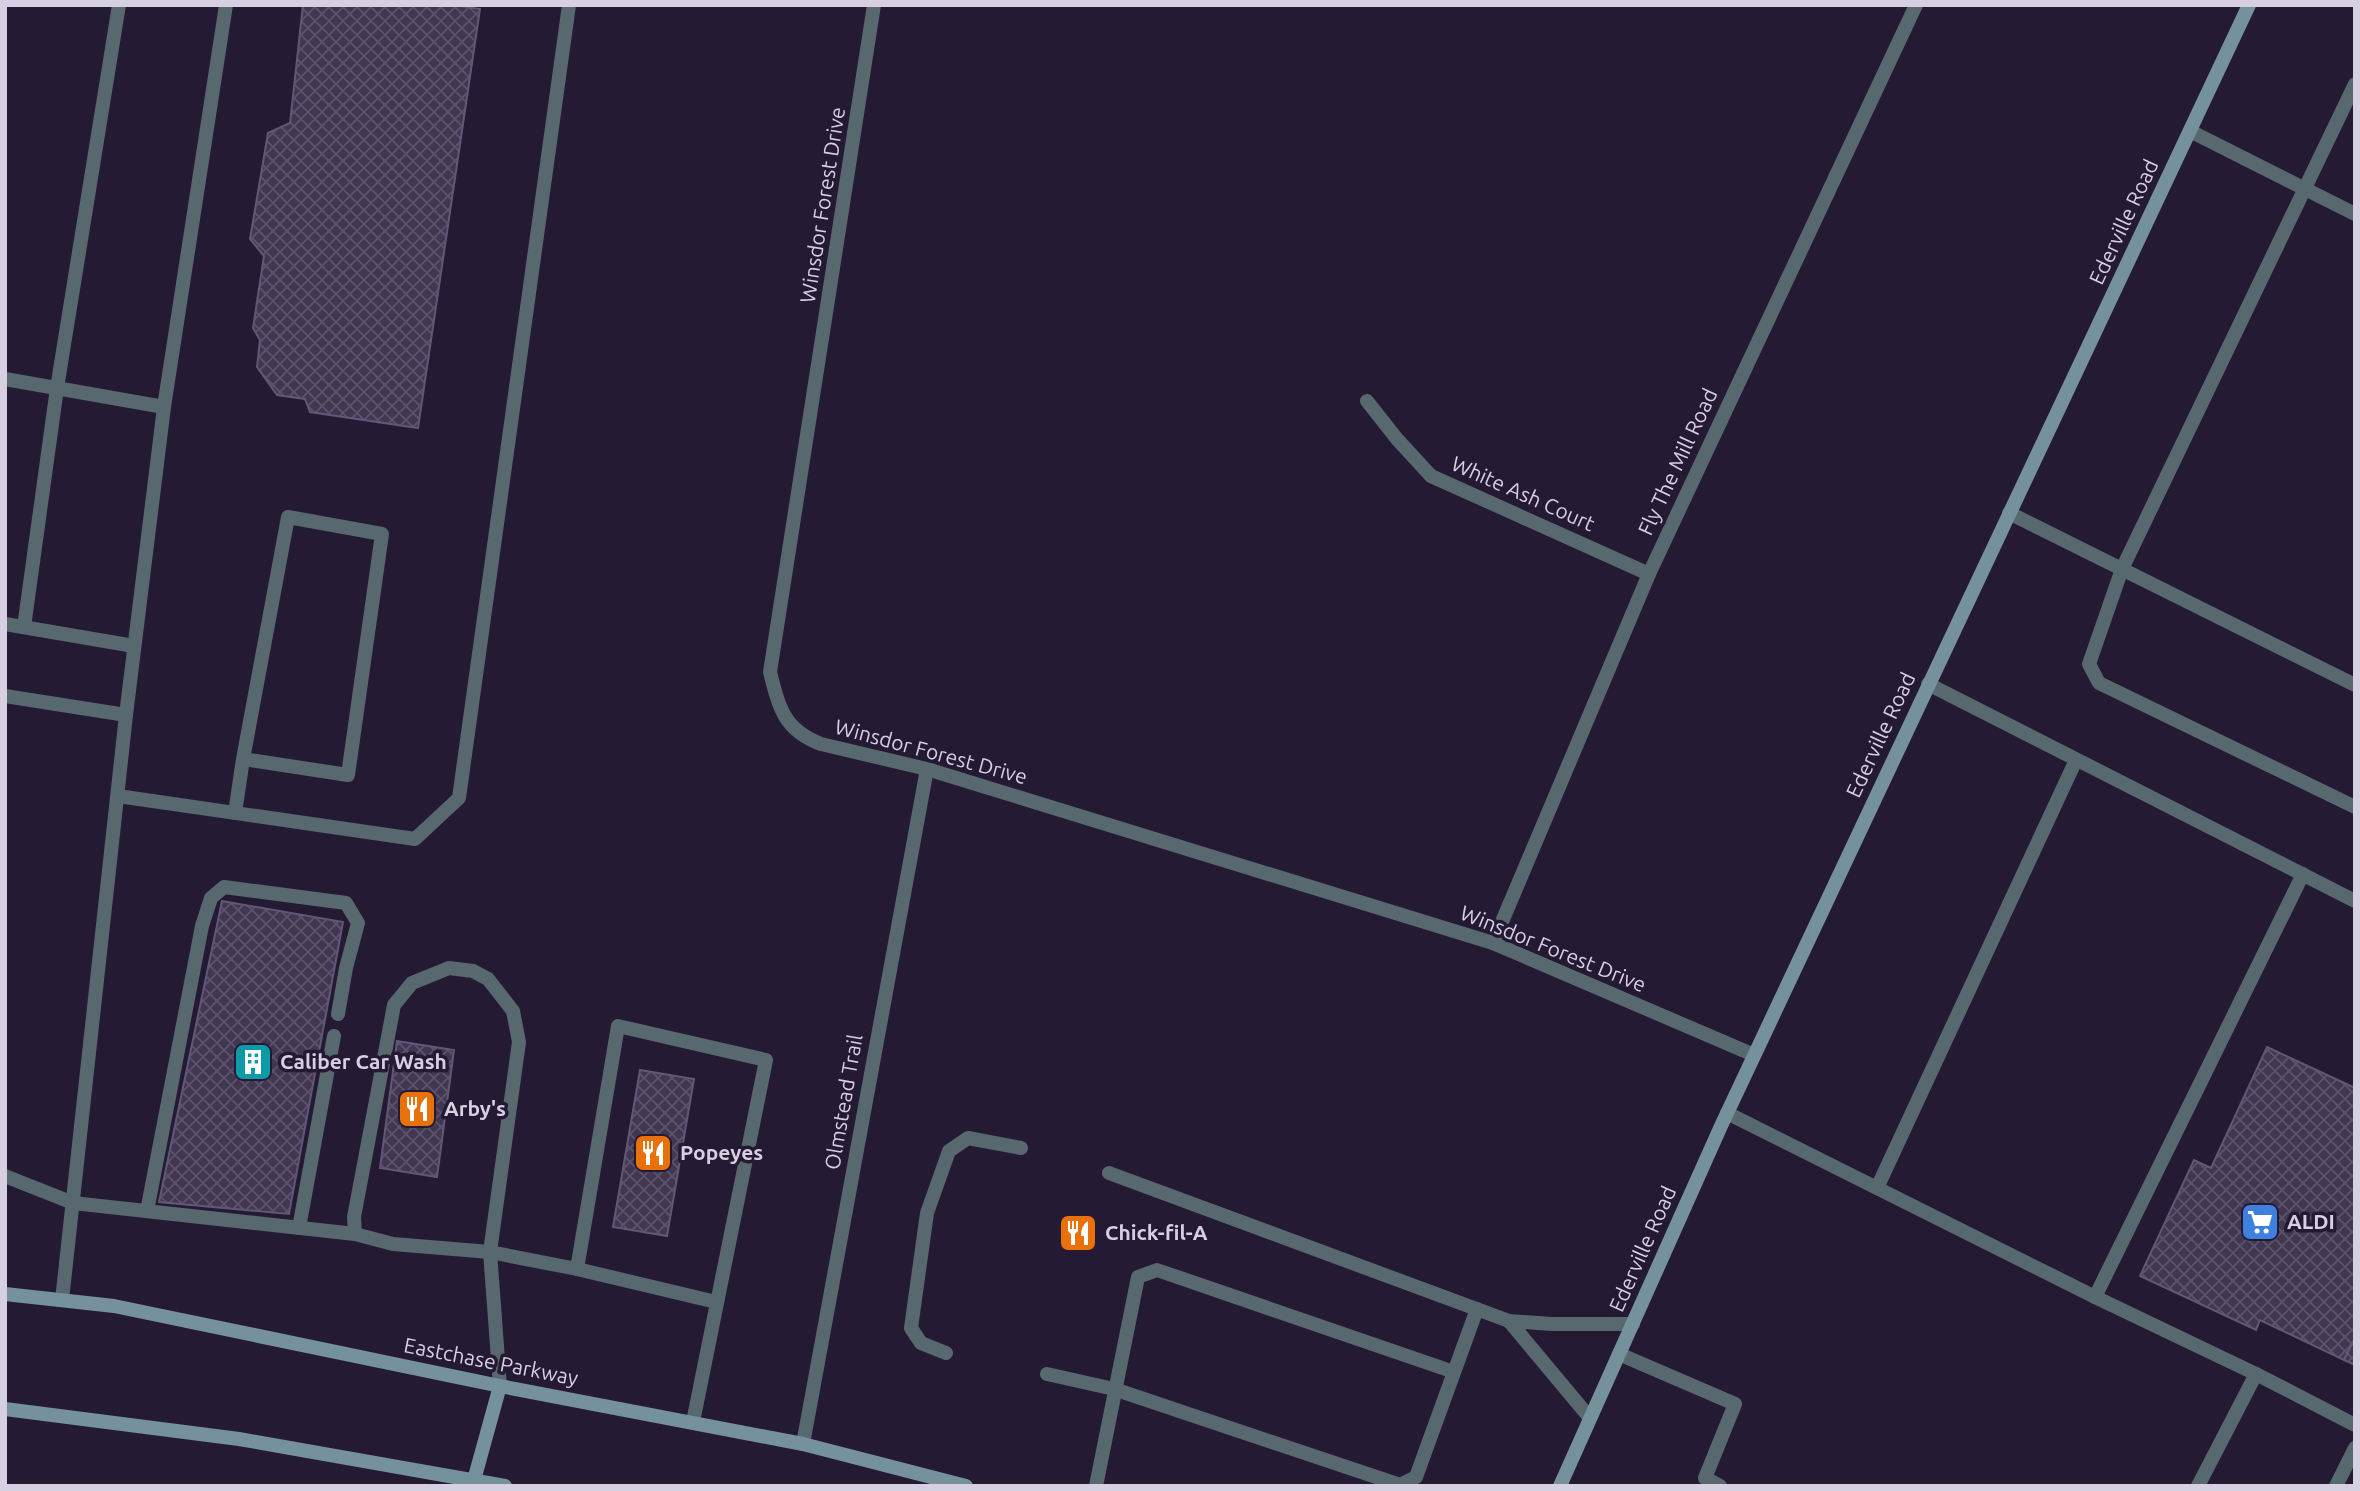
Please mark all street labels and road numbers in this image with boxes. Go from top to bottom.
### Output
street label: Winsdor Forest Drive [795,105,849,305]
street label: Ederville Road [2084,155,2163,288]
street label: Fly The Mill Road [1633,384,1722,539]
street label: White Ash Court [1448,451,1599,535]
street label: Ederville Road [1841,668,1920,801]
street label: Winsdor Forest Drive [832,714,1030,788]
street label: Winsdor Forest Drive [1457,900,1650,996]
street label: Olmstead Trail [819,1032,867,1171]
street label: Ederville Road [1604,1182,1681,1315]
street label: Eastchase Parkway [402,1332,580,1390]

